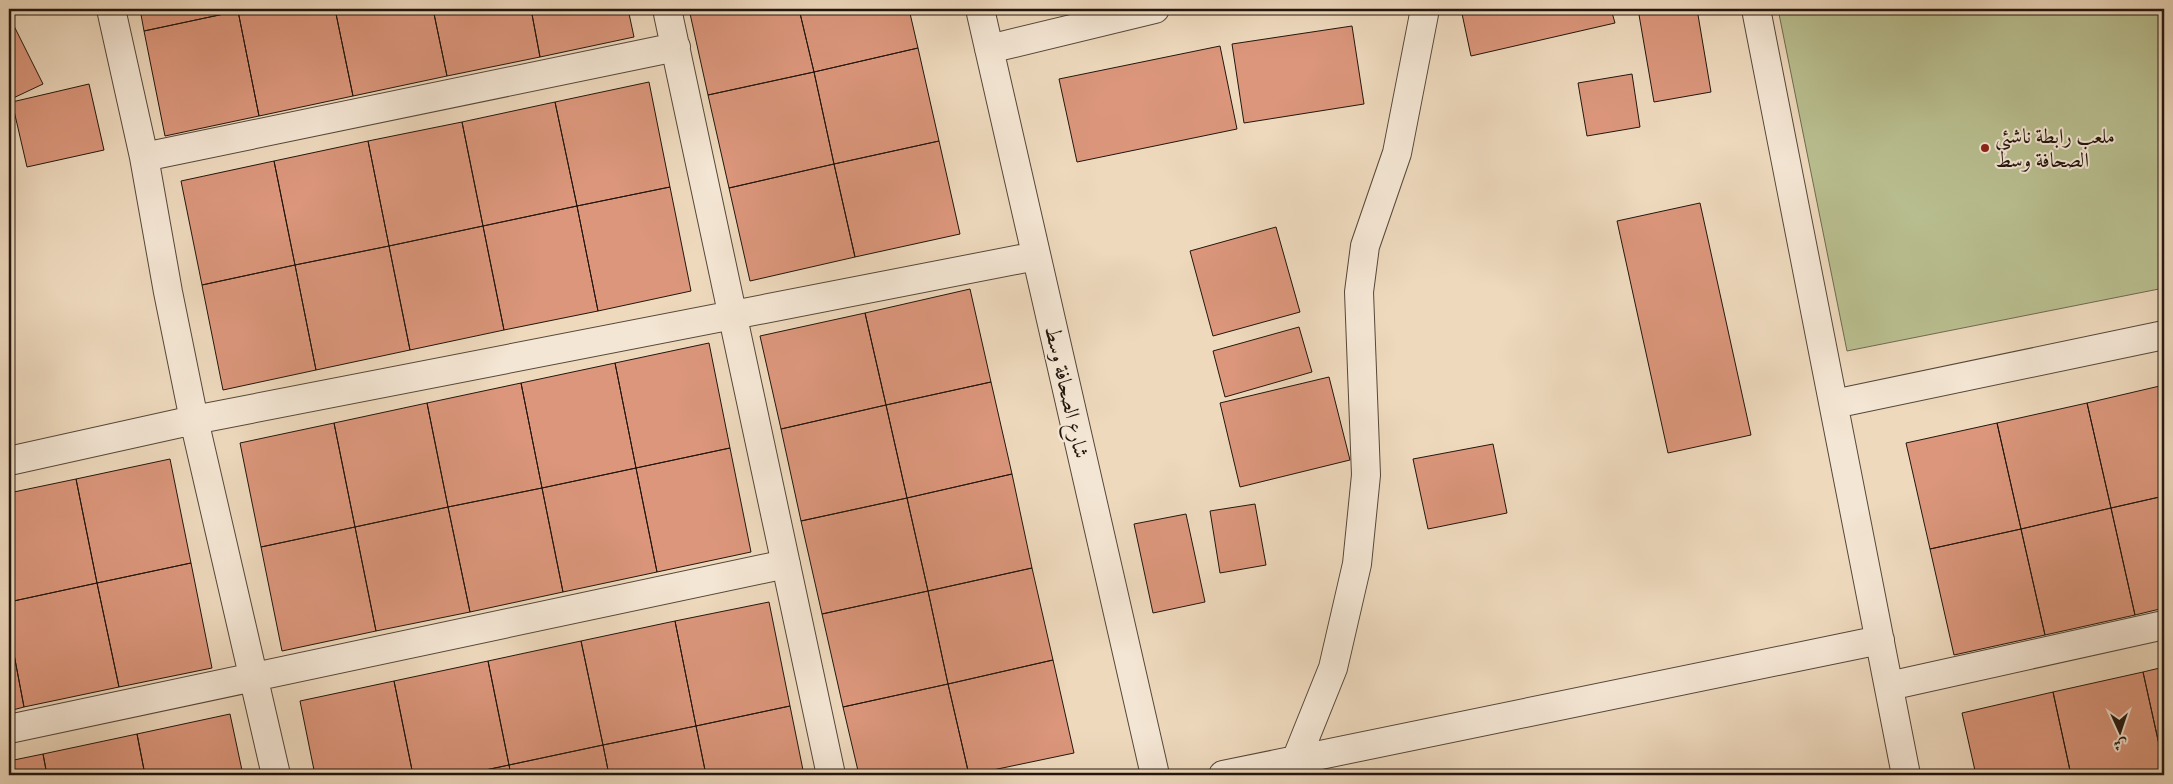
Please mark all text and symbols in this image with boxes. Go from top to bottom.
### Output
place label: ملعب رابطة ناشئي الصحافة وسط [1995,123,2115,174]
marker: ملعب رابطة ناشئي الصحافة وسط [1979,142,1991,154]
street label: شارع الصحافة وسط [1034,323,1095,462]
north arrow [2096,706,2146,756]
text: ش [2113,736,2128,753]

